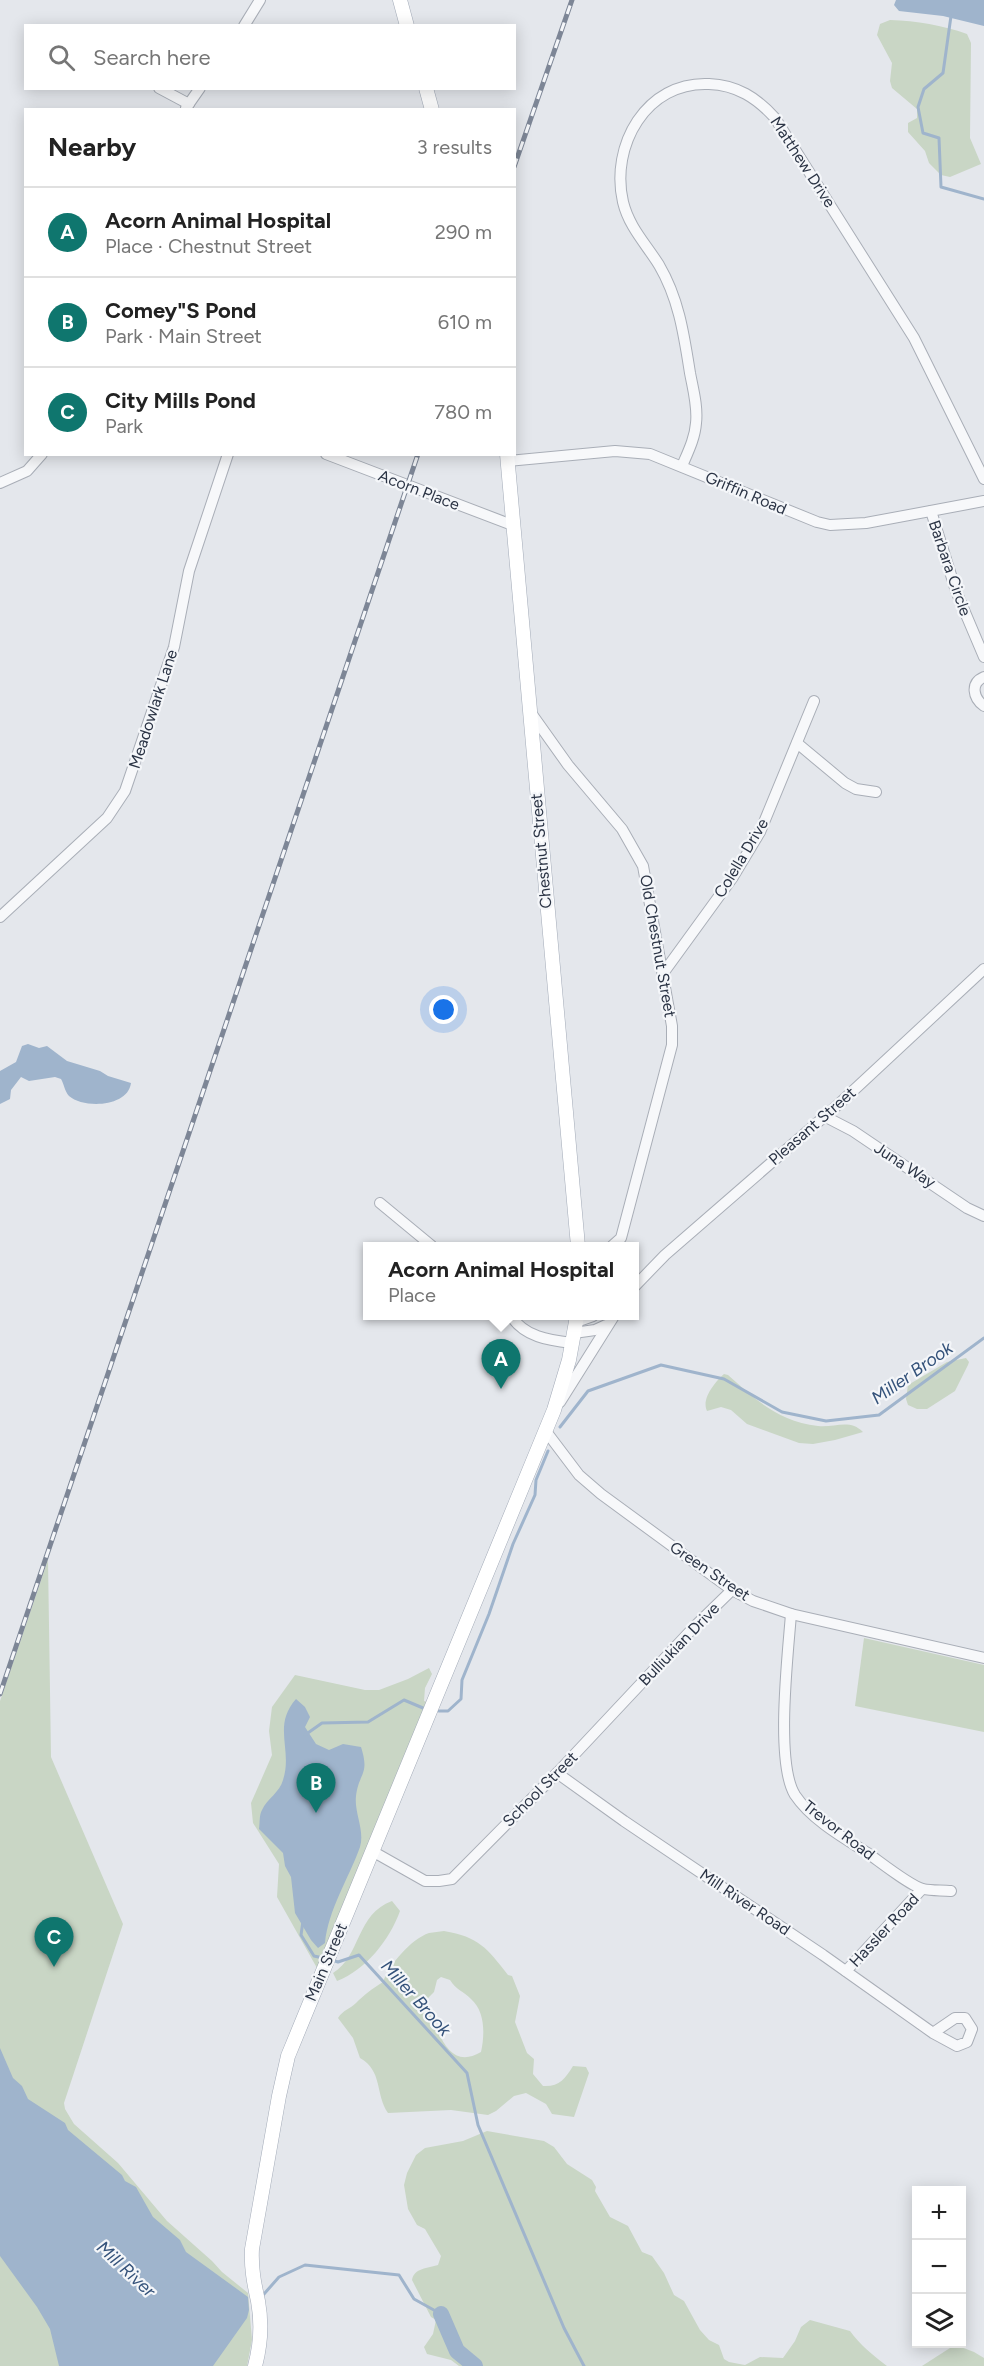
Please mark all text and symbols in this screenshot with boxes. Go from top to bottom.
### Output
search box [24,24,516,90]
icon: search [45,41,78,74]
text: Search here [93,44,211,71]
street label: Matthew Drive [767,113,840,211]
text: Nearby [48,131,136,163]
text: 3 results [417,135,492,159]
text: Acorn Animal Hospital [105,207,331,234]
text: A [60,220,75,244]
text: 290 m [435,220,492,244]
text: Place · Chestnut Street [105,234,312,258]
text: Comey"S Pond [105,297,256,324]
text: B [61,310,74,334]
text: 610 m [438,310,492,334]
text: Park · Main Street [105,324,262,348]
text: City Mills Pond [105,387,256,414]
text: C [60,400,75,424]
text: 780 m [434,400,492,424]
text: Park [105,414,143,438]
street label: Acorn Place [376,466,462,514]
street label: Griffin Road [702,467,790,519]
street label: Barbara Circle [925,518,975,619]
street label: Meadowlark Lane [125,647,181,771]
street label: Chestnut Street [527,793,555,909]
street label: Colella Drive [710,815,772,901]
street label: Old Chestnut Street [636,873,680,1019]
your location [429,995,458,1024]
street label: Pleasant Street [765,1083,859,1169]
street label: Juna Way [871,1138,940,1192]
popup [363,1242,639,1320]
text: Acorn Animal Hospital [388,1256,614,1283]
text: Place [388,1283,436,1307]
water label: Miller Brook [867,1336,958,1409]
pin: A [482,1340,520,1389]
street label: Green Street [666,1537,754,1605]
street label: Bulliukian Drive [635,1598,723,1689]
street label: School Street [499,1748,581,1830]
pin: B [296,1764,336,1813]
street label: Trevor Road [799,1796,879,1864]
street label: Mill River Road [696,1865,794,1939]
street label: Hassler Road [845,1889,923,1971]
pin: C [34,1918,74,1967]
street label: Main Street [301,1920,351,2004]
water label: Miller Brook [376,1955,457,2041]
map controls [912,2186,966,2348]
button: + [912,2186,966,2240]
water label: Mill River [92,2236,161,2302]
button: − [912,2240,966,2294]
button: layers [912,2294,966,2348]

